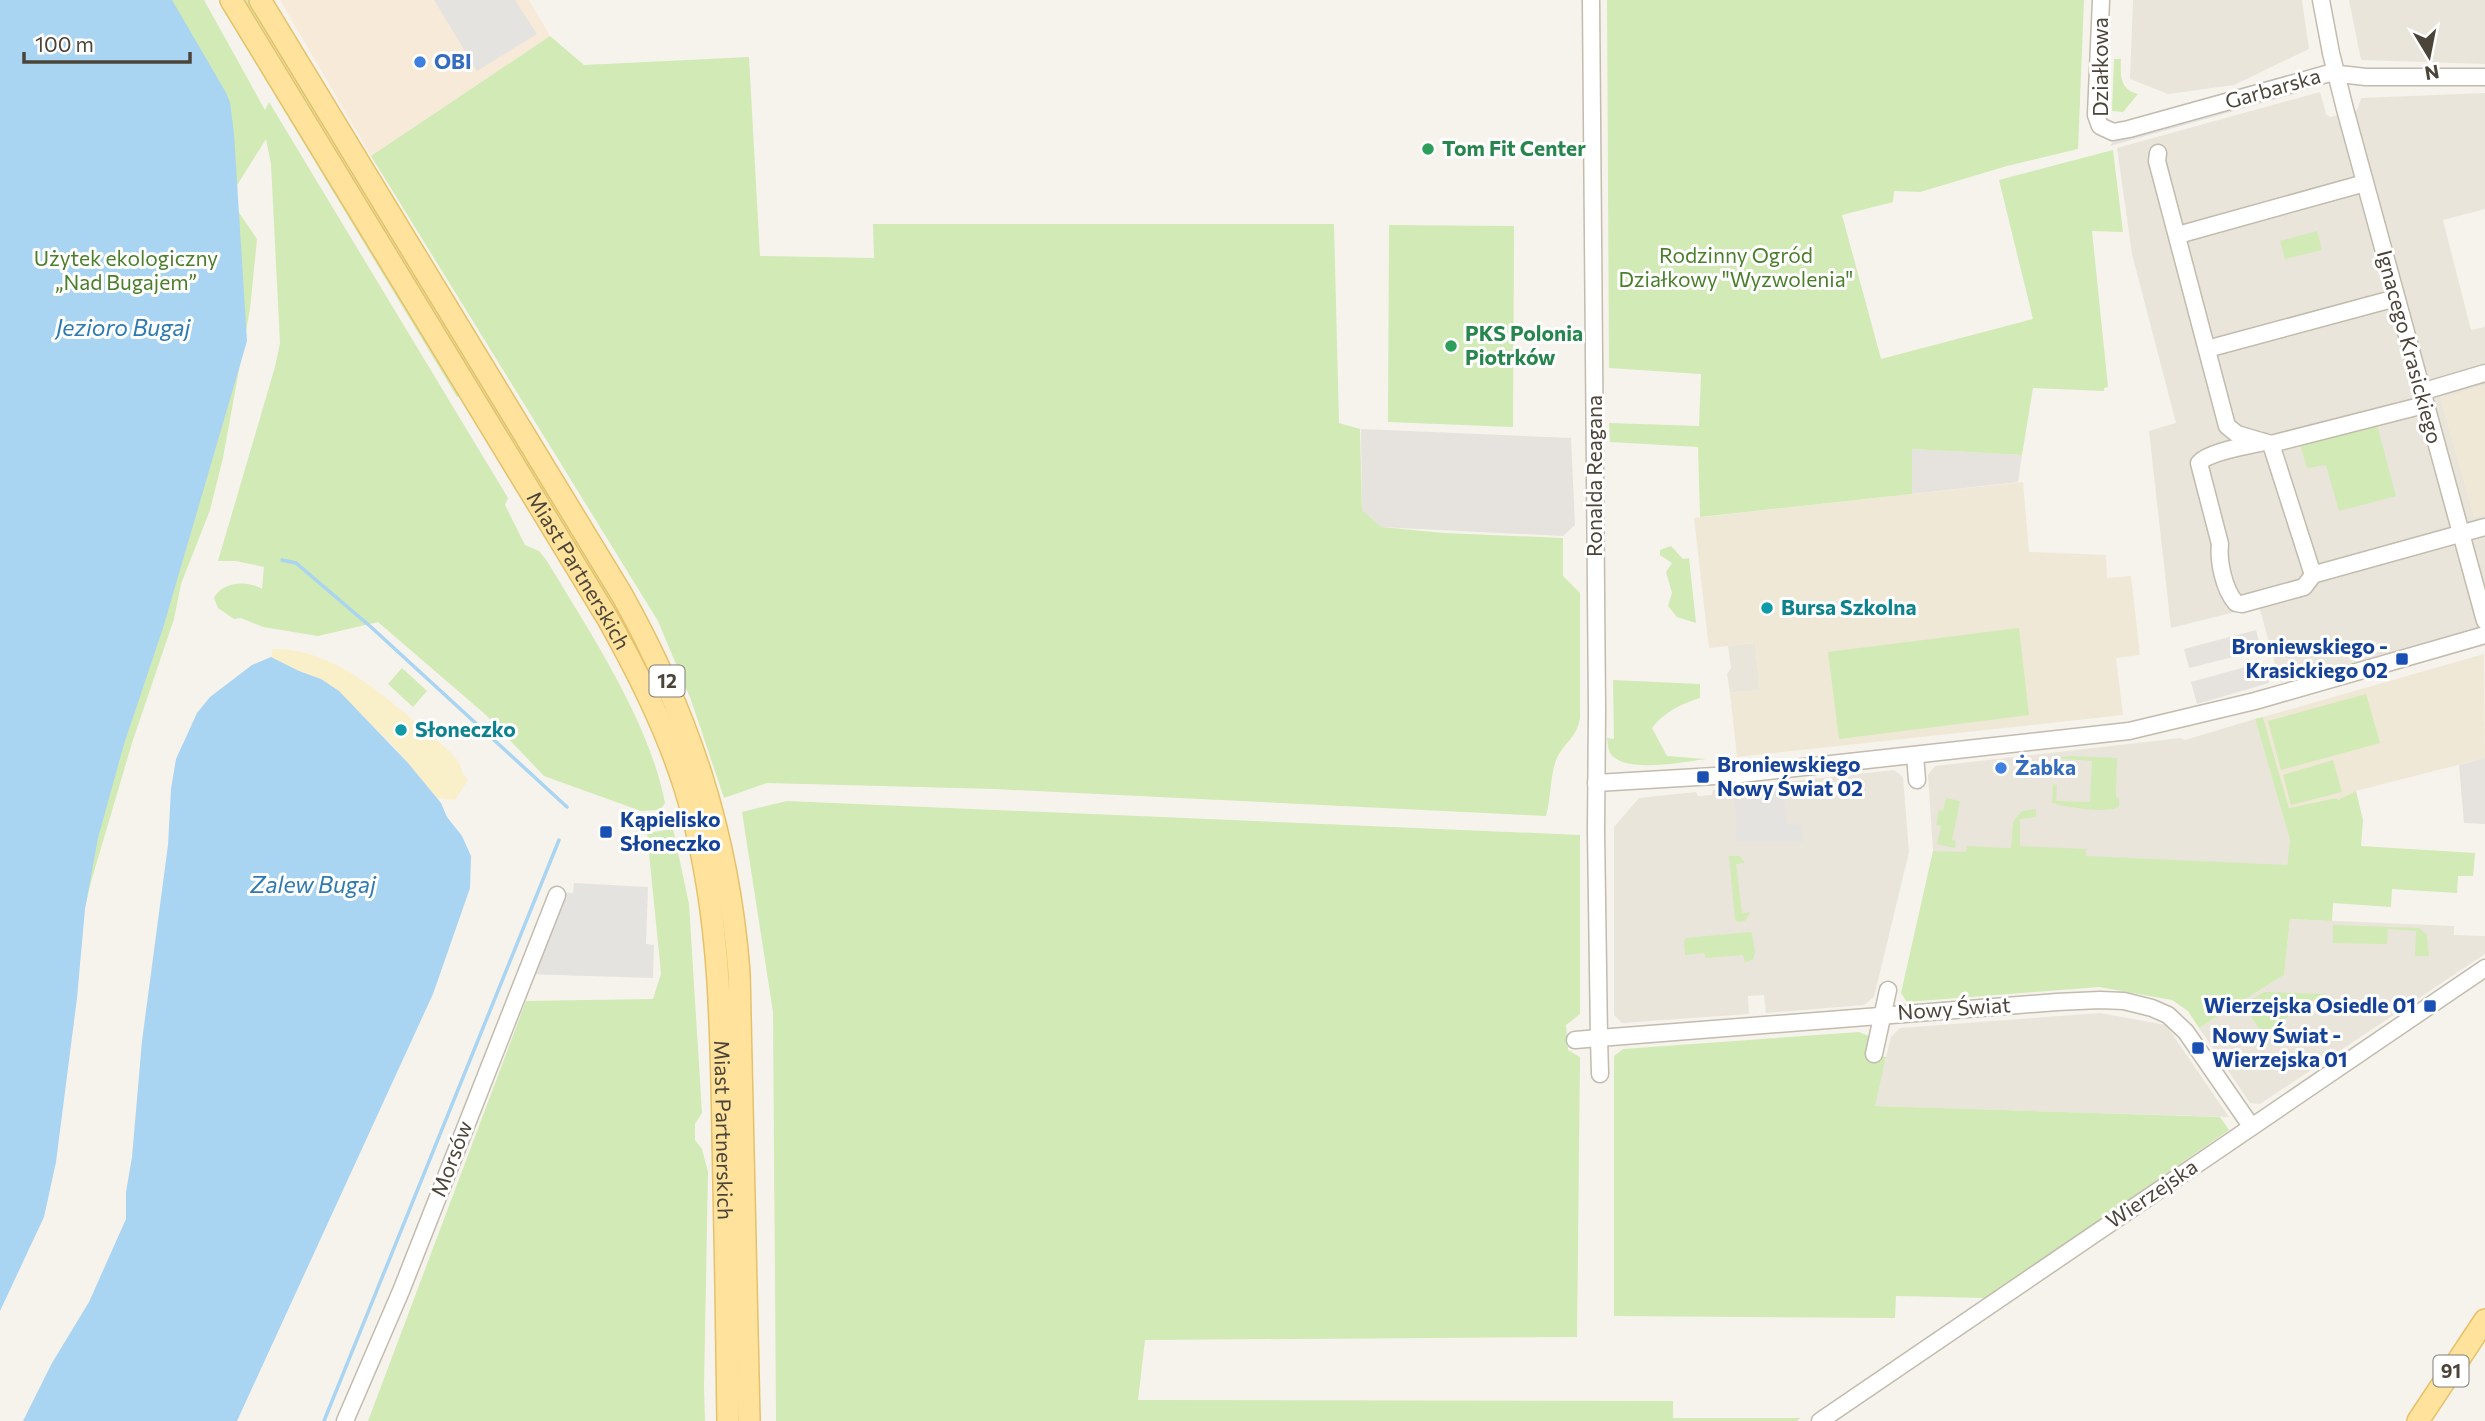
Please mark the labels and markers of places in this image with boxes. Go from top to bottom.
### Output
place label: OBI [434,48,472,73]
marker: OBI [412,54,428,70]
place label: Tom Fit Center [1442,135,1586,160]
marker: Tom Fit Center [1420,141,1436,157]
place label: PKS Polonia Piotrków [1465,320,1583,369]
marker: PKS Polonia Piotrków [1443,338,1459,354]
place label: Bursa Szkolna [1781,594,1917,619]
marker: Bursa Szkolna [1759,600,1775,616]
place label: Broniewskiego - Krasickiego 02 [2232,633,2388,682]
marker: Broniewskiego - Krasickiego 02 [2394,651,2410,667]
place label: Słoneczko [415,716,516,741]
marker: Słoneczko [393,722,409,738]
place label: Broniewskiego Nowy Świat 02 [1717,751,1863,800]
place label: Żabka [2015,754,2076,779]
marker: Żabka [1993,760,2009,776]
marker: Broniewskiego Nowy Świat 02 [1695,769,1711,785]
place label: Kąpielisko Słoneczko [620,806,721,855]
marker: Kąpielisko Słoneczko [598,824,614,840]
place label: Wierzejska Osiedle 01 [2204,992,2416,1017]
marker: Wierzejska Osiedle 01 [2422,998,2438,1014]
place label: Nowy Świat - Wierzejska 01 [2212,1022,2348,1071]
marker: Nowy Świat - Wierzejska 01 [2190,1040,2206,1056]

